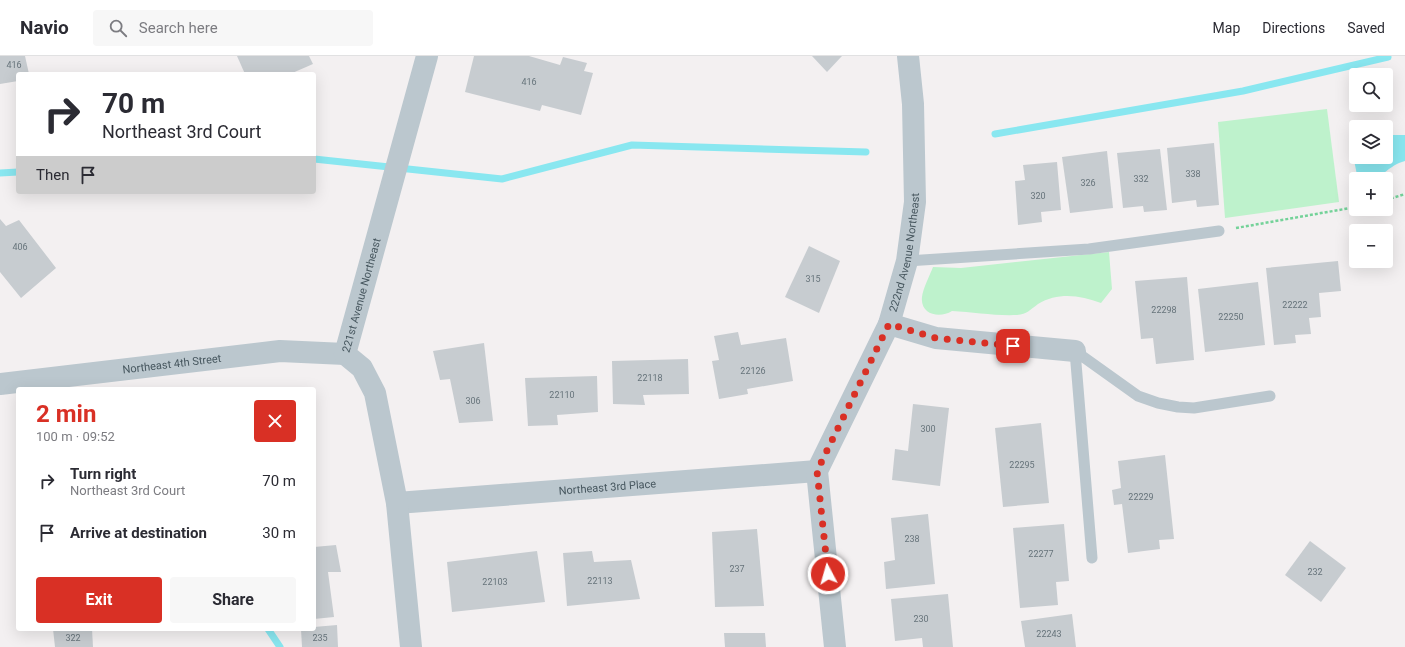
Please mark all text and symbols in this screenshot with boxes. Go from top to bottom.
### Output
search box [93,10,373,46]
text: Navio [20,16,69,39]
icon: search [107,17,129,39]
text: Search here [139,19,218,37]
text: Map [1213,20,1240,36]
text: Directions [1262,20,1325,36]
text: Saved [1347,20,1385,36]
house number: 416 [6,60,22,70]
map controls [1349,68,1393,268]
button: search [1349,68,1393,112]
house number: 416 [521,77,537,87]
text: 70 m [102,87,165,120]
icon: right [36,88,88,140]
button: layers [1349,120,1393,164]
text: Northeast 3rd Court [102,121,261,142]
icon: arrive [77,164,99,186]
text: Then [36,166,69,184]
house number: 338 [1185,169,1201,179]
button: + [1349,172,1393,216]
house number: 332 [1133,174,1149,184]
house number: 326 [1080,178,1096,188]
house number: 320 [1030,191,1046,201]
street label: 222nd Avenue Northeast [886,192,922,314]
button: − [1349,224,1393,268]
street label: 221st Avenue Northeast [339,236,383,354]
house number: 406 [12,242,28,252]
house number: 315 [805,274,821,284]
house number: 22222 [1282,300,1308,310]
house number: 22298 [1151,305,1177,315]
house number: 22250 [1218,312,1244,322]
pin [996,329,1030,363]
icon: arrive [1002,335,1024,357]
street label: Northeast 4th Street [122,351,222,376]
house number: 22126 [740,366,766,376]
house number: 22118 [637,373,663,383]
house number: 22110 [549,390,575,400]
house number: 306 [465,396,481,406]
text: 2 min [36,400,96,428]
button: close [254,400,296,442]
house number: 300 [920,424,936,434]
text: 100 m · 09:52 [36,429,115,444]
house number: 22295 [1009,460,1035,470]
text: Turn right [70,465,136,483]
icon: right [36,470,58,492]
text: 70 m [262,472,296,490]
street label: Northeast 3rd Place [558,477,657,497]
text: Northeast 3rd Court [70,483,185,498]
house number: 22229 [1128,492,1154,502]
icon: arrive [36,522,58,544]
text: Arrive at destination [70,524,207,542]
text: 30 m [262,524,296,542]
house number: 238 [904,534,920,544]
house number: 22277 [1028,549,1054,559]
position arrow [807,553,849,595]
house number: 237 [729,564,745,574]
house number: 232 [1307,567,1323,577]
house number: 22113 [587,576,613,586]
button: Exit [36,577,162,623]
button: Share [170,577,296,623]
house number: 22103 [482,577,508,587]
house number: 230 [913,614,929,624]
house number: 22243 [1036,629,1062,639]
house number: 322 [65,633,81,643]
house number: 235 [312,633,328,643]

